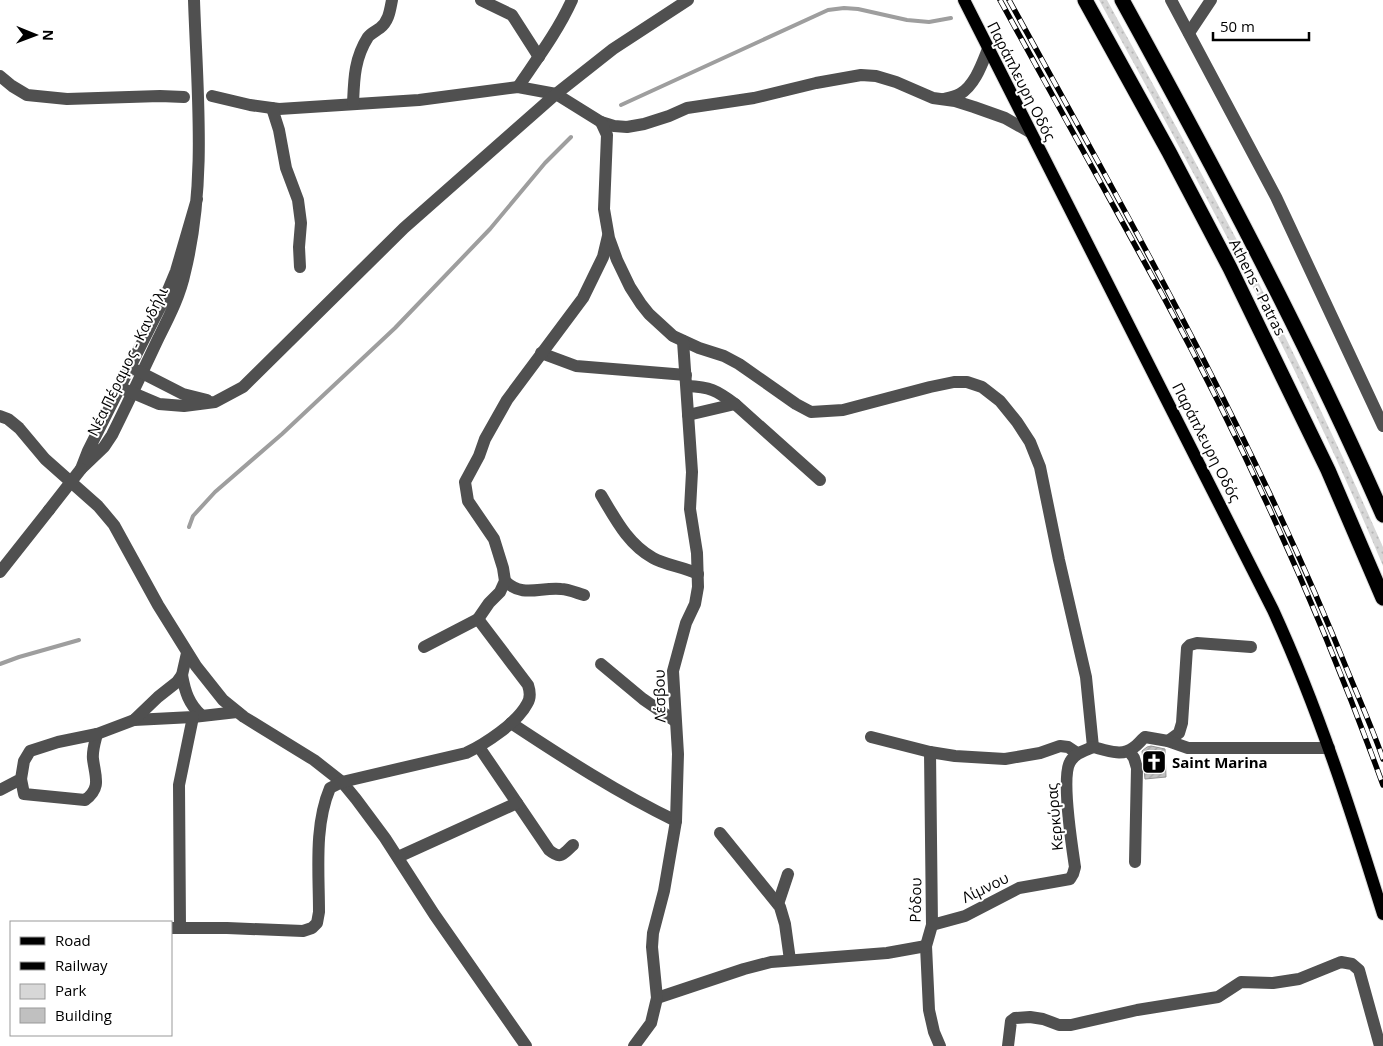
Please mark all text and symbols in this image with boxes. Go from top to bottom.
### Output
north arrow [10,10,60,60]
scale bar [1213,10,1309,42]
text: 50 m [1220,16,1255,36]
street label: Παράπλευρη Οδός [983,18,1061,144]
text: N [39,29,58,41]
street label: Athens - Patras [1225,235,1291,339]
street label: Νέα Πέραμος - Κανδήλι [82,283,172,439]
street label: Παράπλευρη Οδός [1168,379,1246,505]
street label: Λέσβου [649,669,669,723]
church icon: Saint Marina [1141,749,1167,775]
place label: Saint Marina [1172,752,1268,772]
street label: Κερκύρας [1041,782,1067,852]
street label: Λίμνου [958,867,1012,907]
street label: Ρόδου [905,877,925,923]
legend [10,921,172,1036]
text: Road [55,930,91,950]
text: Railway [55,955,108,975]
text: Park [55,980,86,1000]
text: Building [55,1005,112,1025]

